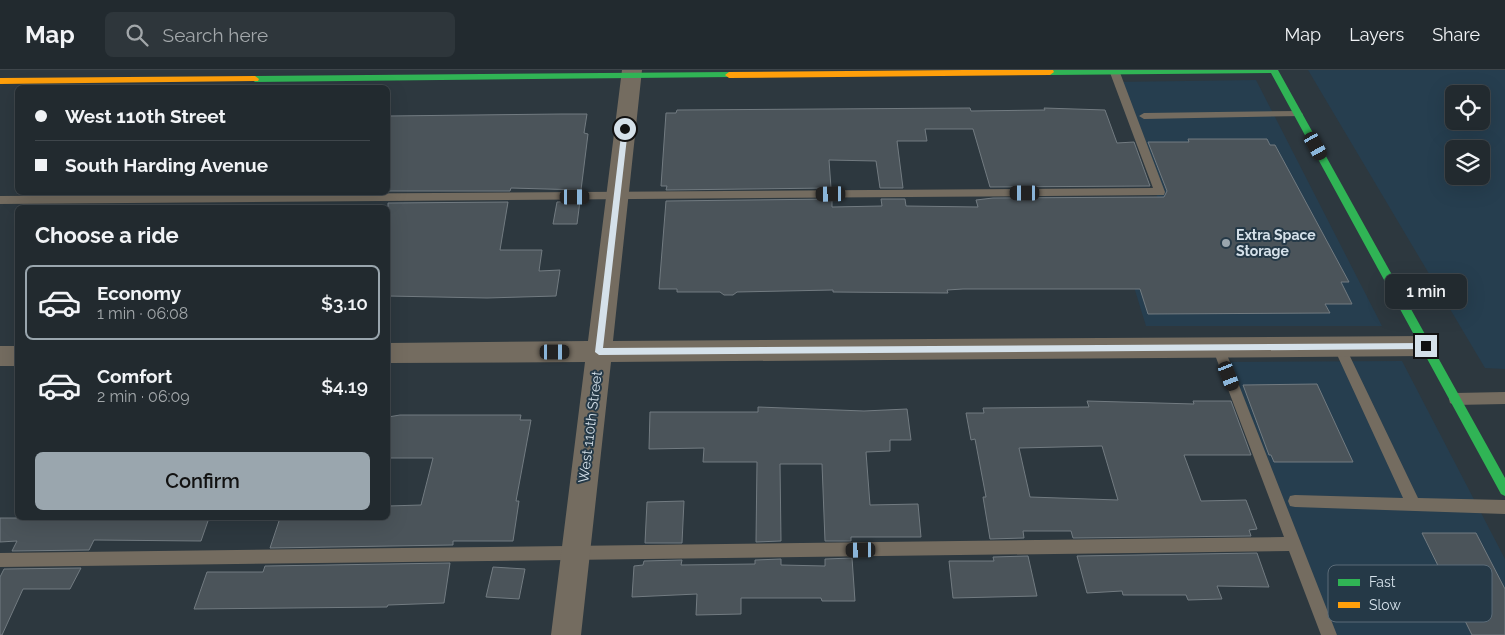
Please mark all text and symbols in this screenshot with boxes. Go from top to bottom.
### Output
search box [105,12,455,57]
text: Map [25,20,75,49]
icon: search [123,21,151,49]
text: Search here [163,24,268,46]
text: Map [1285,24,1321,45]
text: Layers [1349,24,1404,45]
text: Share [1432,24,1480,45]
map controls [1445,85,1490,185]
button: locate [1445,85,1490,130]
text: West 110th Street [65,105,226,127]
route start [614,118,636,140]
car [1302,129,1329,163]
button: layers [1445,140,1490,185]
text: South Harding Avenue [65,154,268,176]
car [815,186,846,202]
car [1010,186,1040,201]
car [560,190,590,205]
text: Choose a ride [35,222,179,248]
place label: Extra Space Storage [1236,227,1316,259]
marker: Extra Space Storage [1220,237,1232,249]
callout: 1 min [1385,274,1467,308]
icon: car [37,280,82,325]
text: Economy [97,282,181,304]
text: 1 min [1406,282,1446,301]
text: $3.10 [321,292,368,314]
text: 1 min · 06:08 [97,304,188,323]
route end [1415,335,1437,357]
car [540,345,570,360]
car [1216,359,1241,393]
icon: car [37,363,82,408]
text: Comfort [97,365,172,387]
street label: West 110th Street [575,370,605,484]
text: $4.19 [321,375,368,397]
text: 2 min · 06:09 [97,387,190,406]
button: Confirm [35,452,370,510]
car [845,542,876,558]
legend [1328,565,1492,622]
text: Fast [1369,574,1396,590]
text: Slow [1369,597,1401,613]

